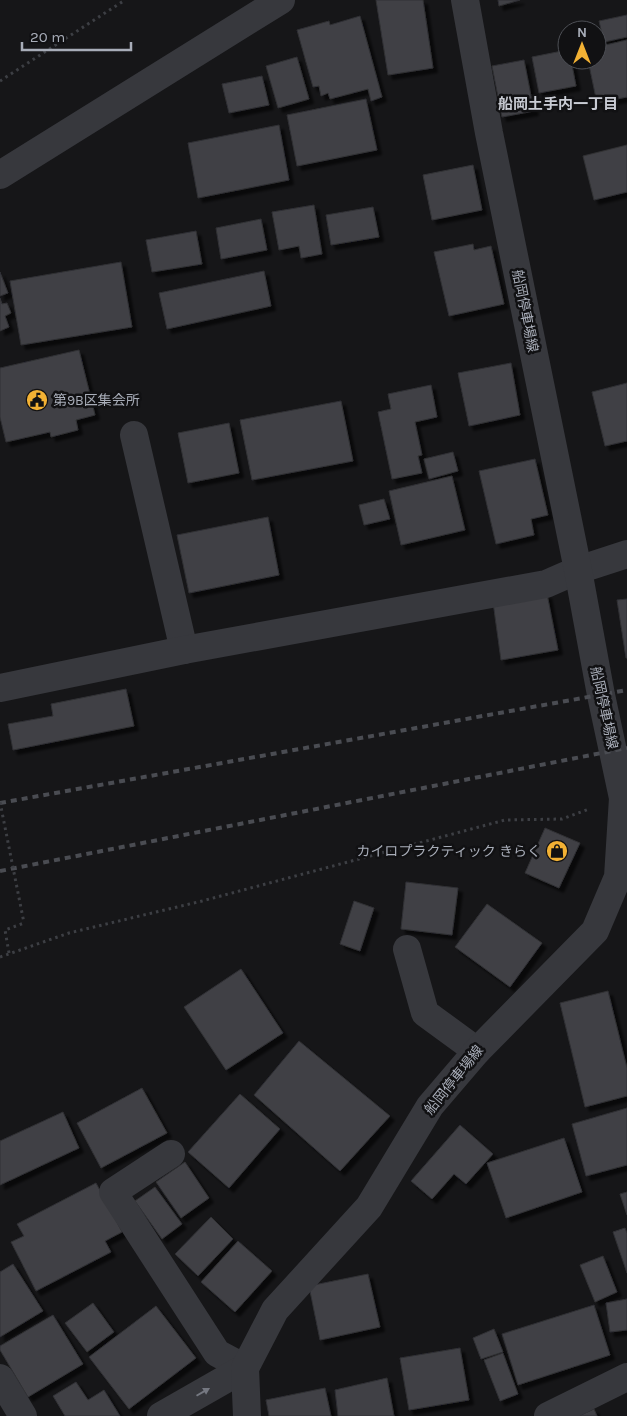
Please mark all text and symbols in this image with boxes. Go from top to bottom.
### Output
scale bar [22,20,131,52]
north arrow [557,20,607,70]
text: N [577,24,587,41]
text: 20 m [30,28,65,46]
district label: 船岡土手内一丁目 [498,95,618,113]
street label: 船岡停車場線 [509,268,541,354]
public building icon: 第9B区集会所 [25,388,49,412]
place label: 第9B区集会所 [53,392,140,409]
street label: 船岡停車場線 [587,665,621,751]
shop icon: カイロプラクティック きらく [545,839,569,863]
place label: カイロプラクティック きらく [357,843,541,860]
street label: 船岡停車場線 [421,1042,487,1118]
one-way arrow [195,1388,210,1396]

